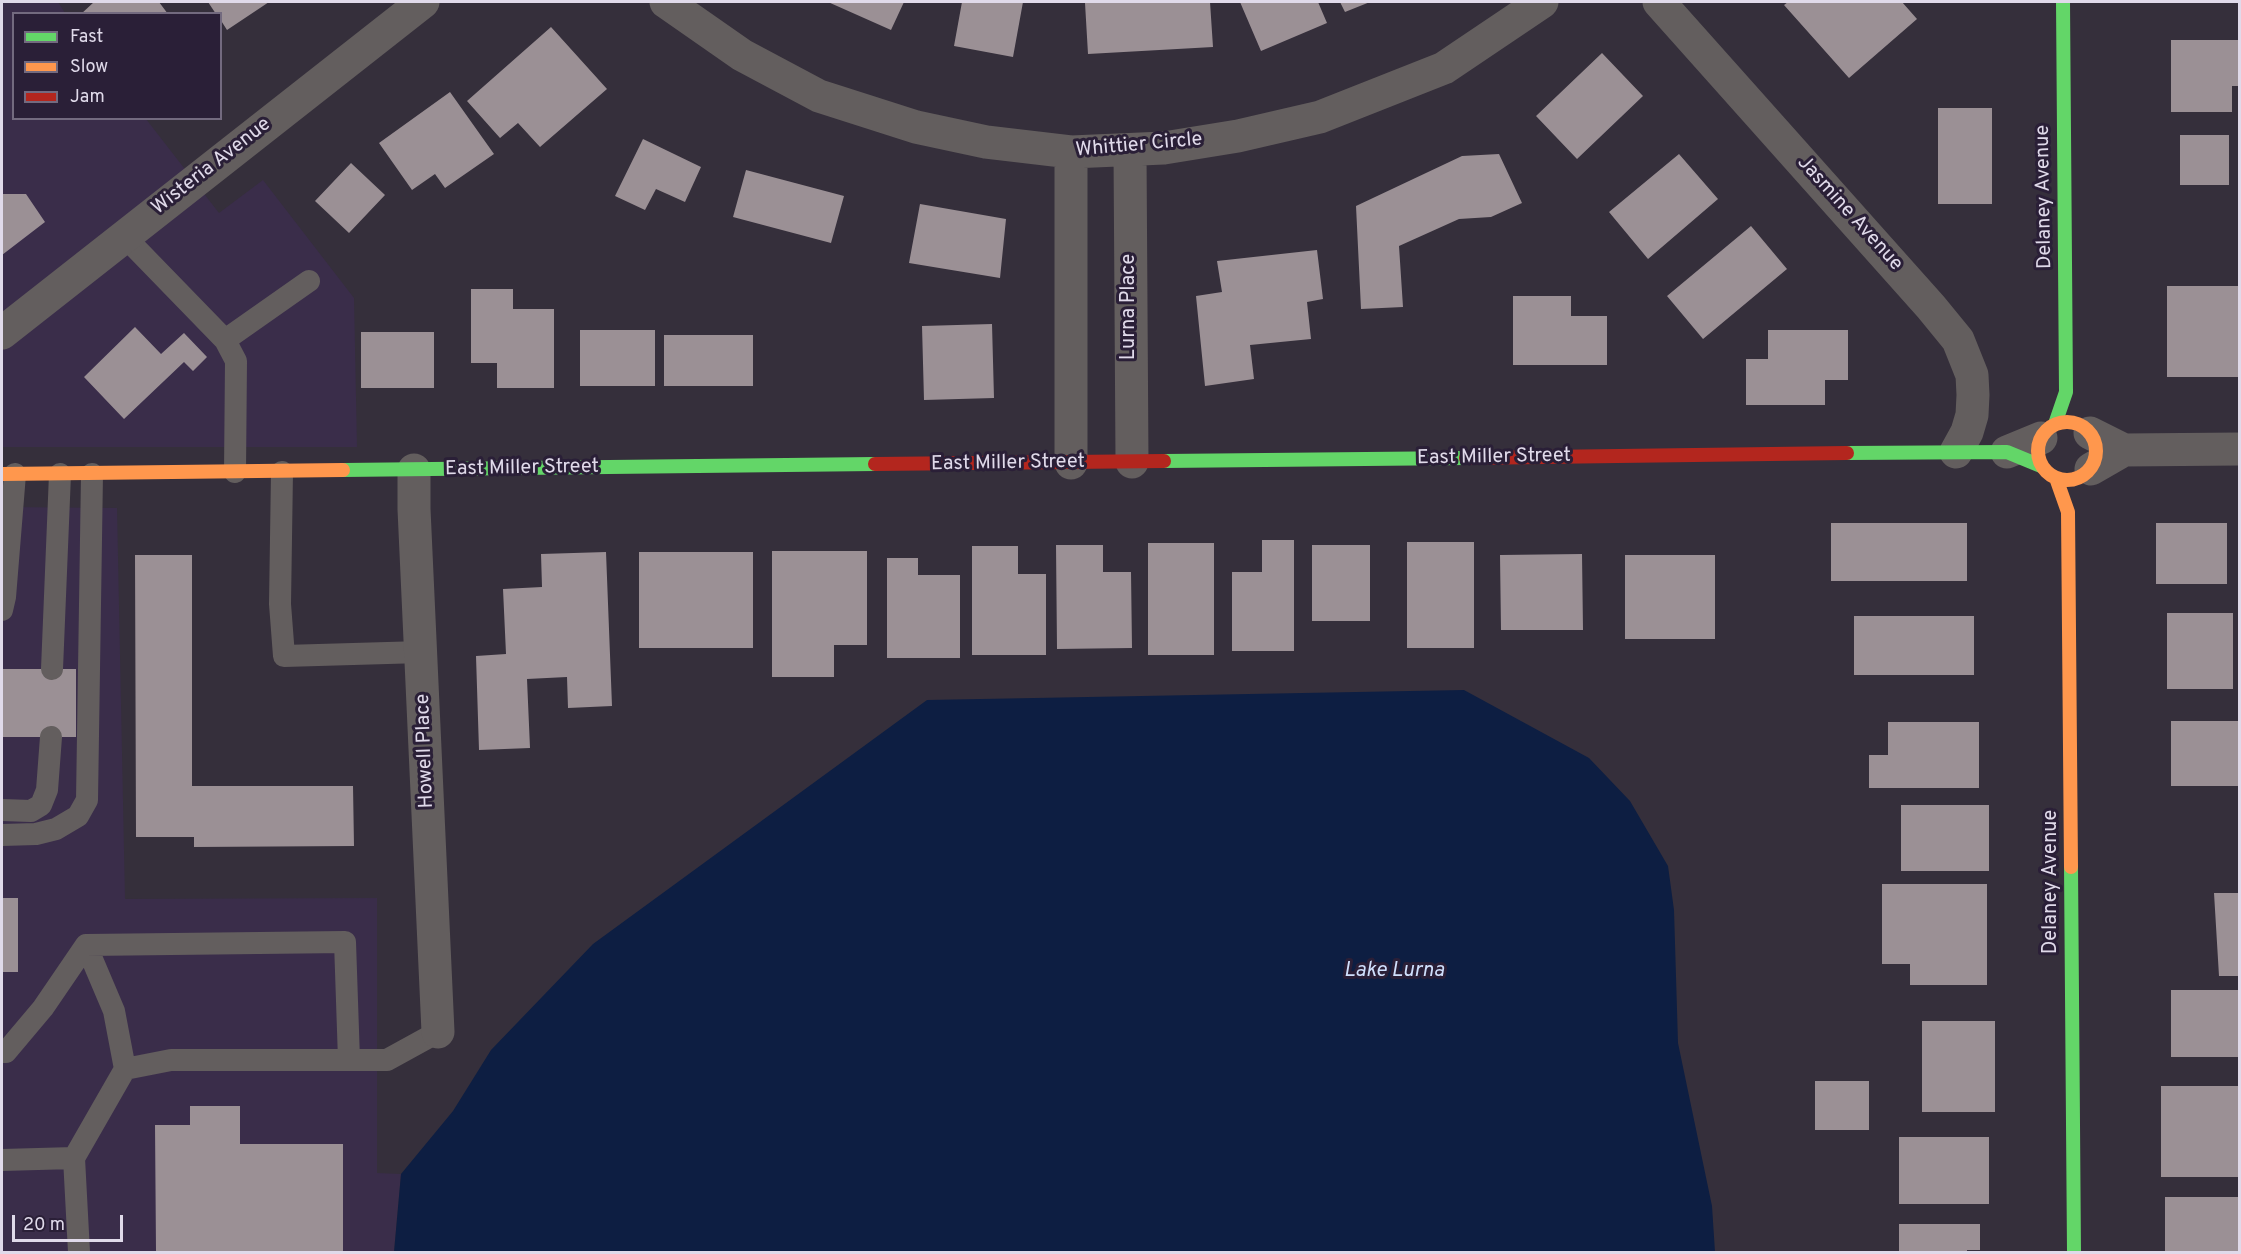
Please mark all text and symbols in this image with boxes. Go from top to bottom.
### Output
legend [12,12,222,120]
text: Fast [70,26,103,49]
text: Slow [70,56,108,79]
text: Jam [70,86,105,109]
street label: Wisteria Avenue [148,113,276,221]
street label: Delaney Avenue [2032,125,2058,269]
street label: Whittier Circle [1075,128,1203,164]
street label: Jasmine Avenue [1791,151,1907,277]
street label: Lurna Place [1118,254,1142,360]
street label: East Miller Street [1417,445,1571,471]
street label: East Miller Street [931,451,1085,477]
street label: East Miller Street [445,456,599,482]
street label: Howell Place [412,693,440,809]
street label: Delaney Avenue [2040,810,2064,954]
water label: Lake Lurna [1344,959,1444,985]
scale bar [15,1203,126,1241]
text: 20 m [23,1214,65,1237]

